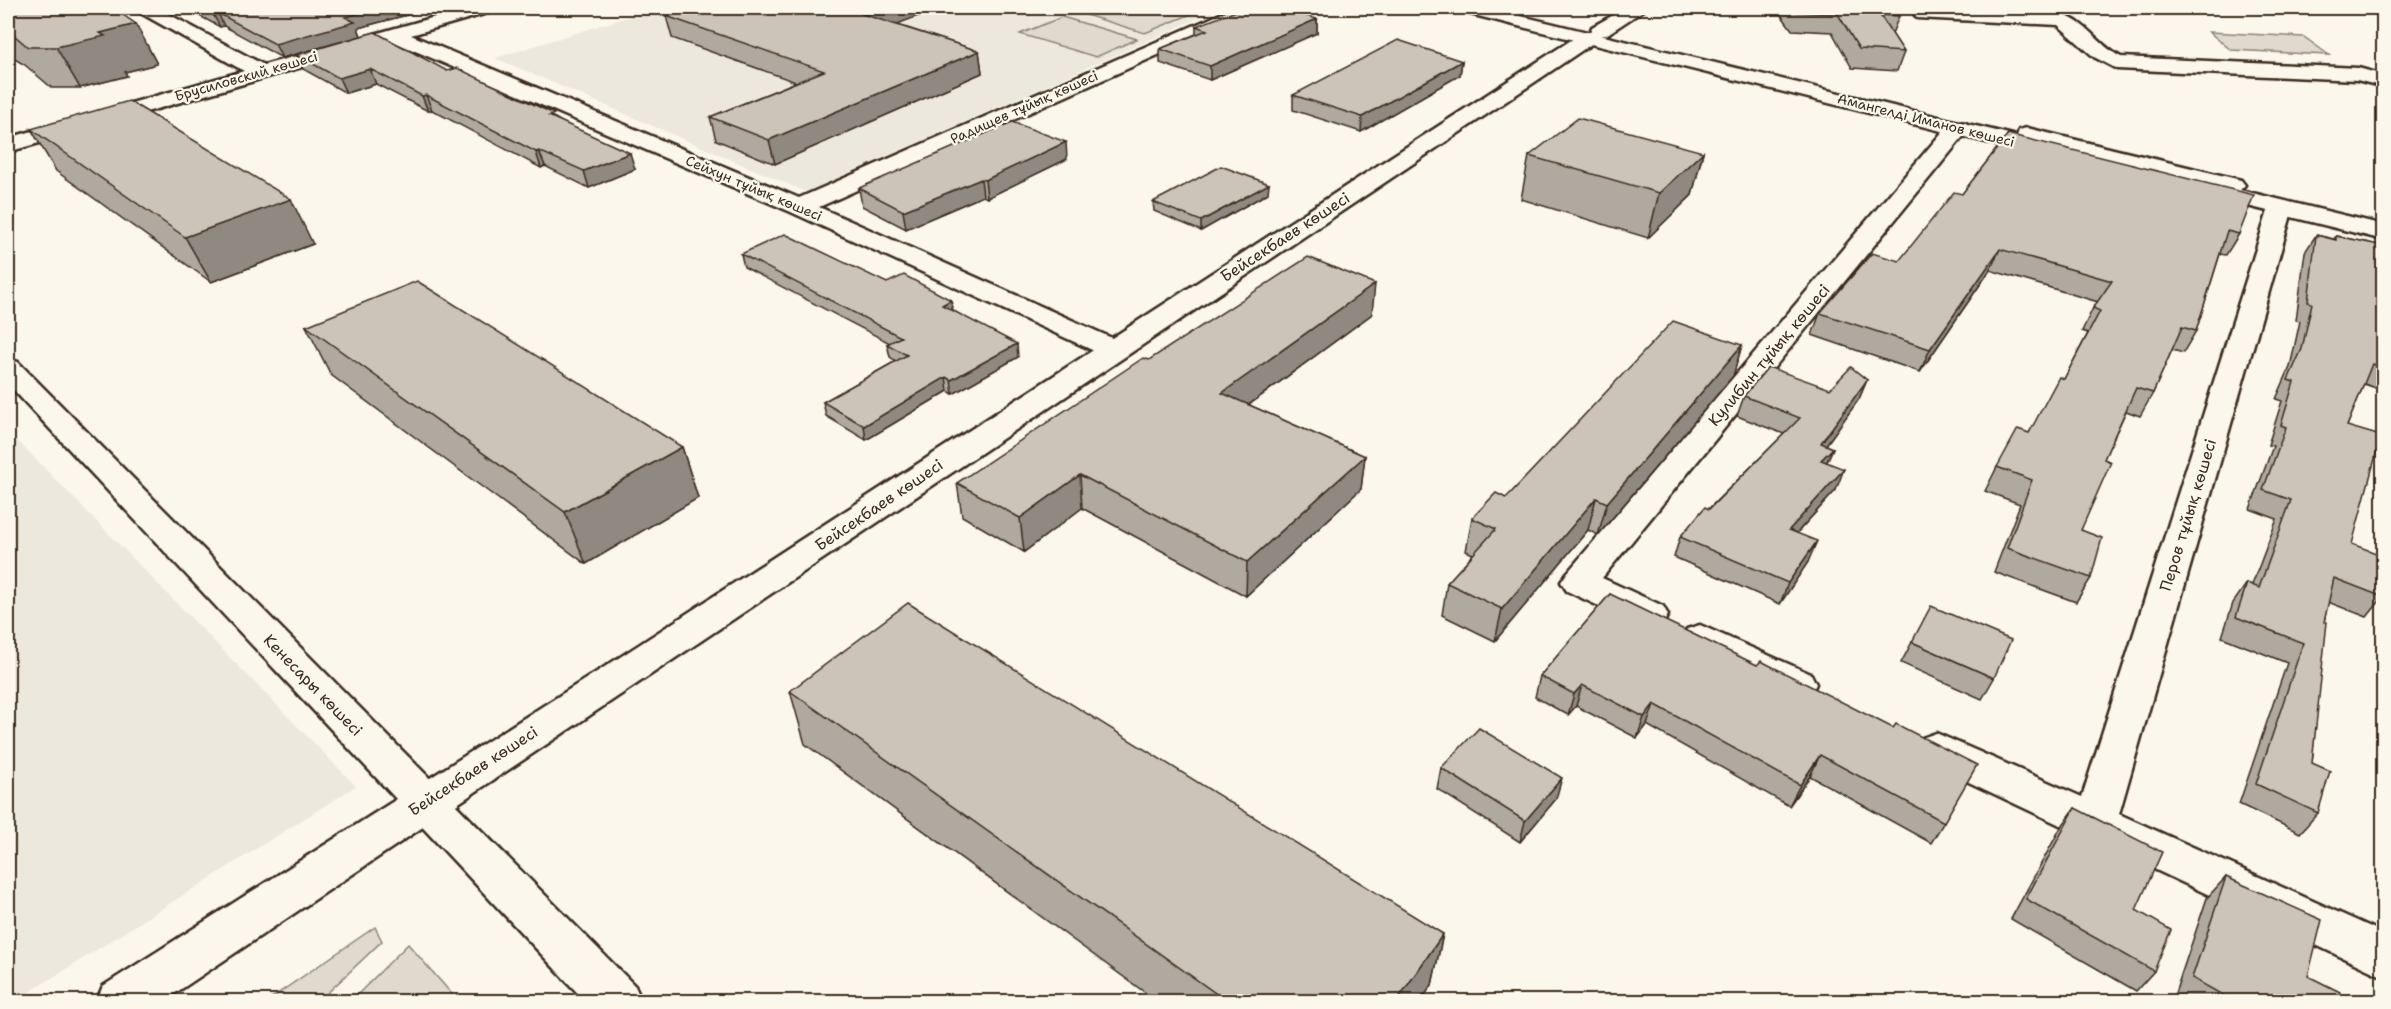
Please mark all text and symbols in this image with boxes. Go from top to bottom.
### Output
street label: Брусиловский көшесі [172,47,320,105]
street label: Радищев тұйық көшесі [947,66,1101,148]
street label: Амангелді Иманов көшесі [1836,89,2016,151]
street label: Сейхун тұйық көшесі [683,151,825,225]
street label: Бейсекбаев көшесі [1216,187,1354,287]
street label: Кулибин тұйық көшесі [1703,280,1835,430]
street label: Перов тұйық көшесі [2155,436,2221,594]
street label: Бейсекбаев көшесі [811,454,947,556]
street label: Кенесары көшесі [259,630,367,740]
street label: Бейсекбаев көшесі [404,721,542,821]

